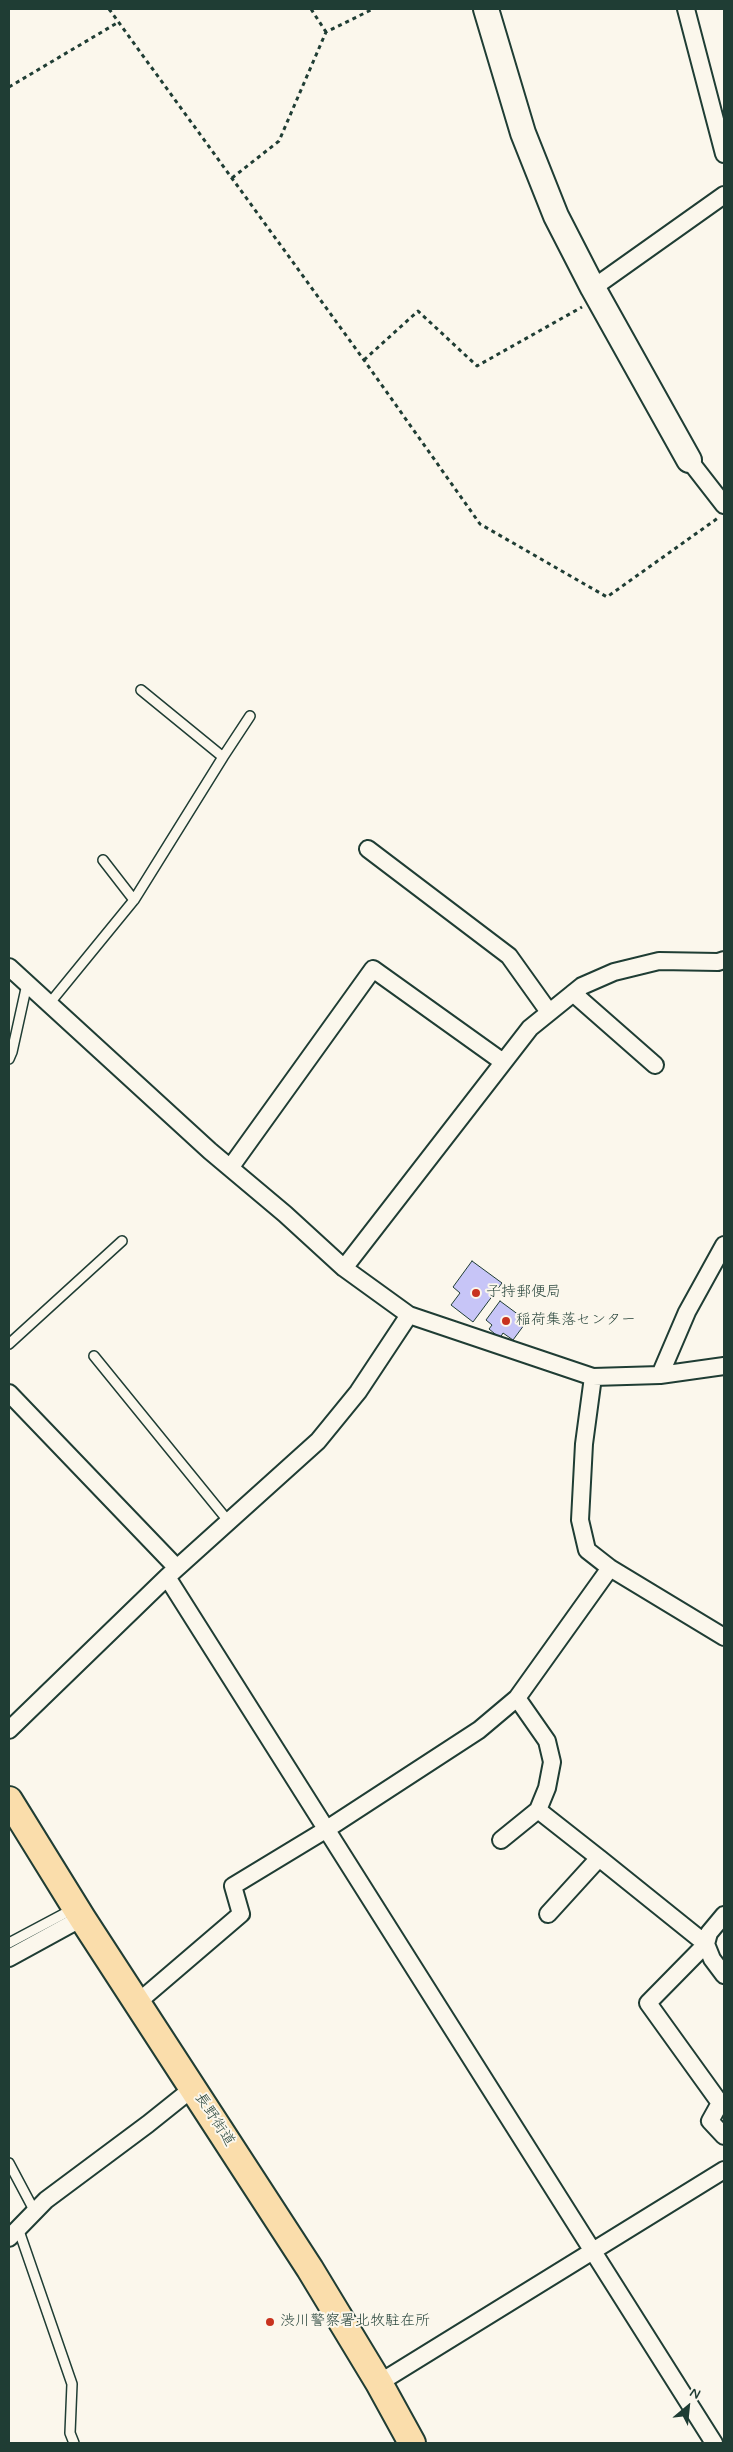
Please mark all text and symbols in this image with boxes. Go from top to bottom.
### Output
place label: 子持郵便局 [486,1284,561,1302]
marker: 子持郵便局 [470,1287,482,1299]
place label: 稲荷集落センター [516,1312,636,1330]
marker: 稲荷集落センター [500,1315,512,1327]
street label: 長野街道 [190,2090,238,2150]
place label: 渋川警察署北牧駐在所 [280,2313,430,2331]
marker: 渋川警察署北牧駐在所 [264,2316,276,2328]
north arrow [663,2382,713,2432]
text: N [687,2384,703,2404]

